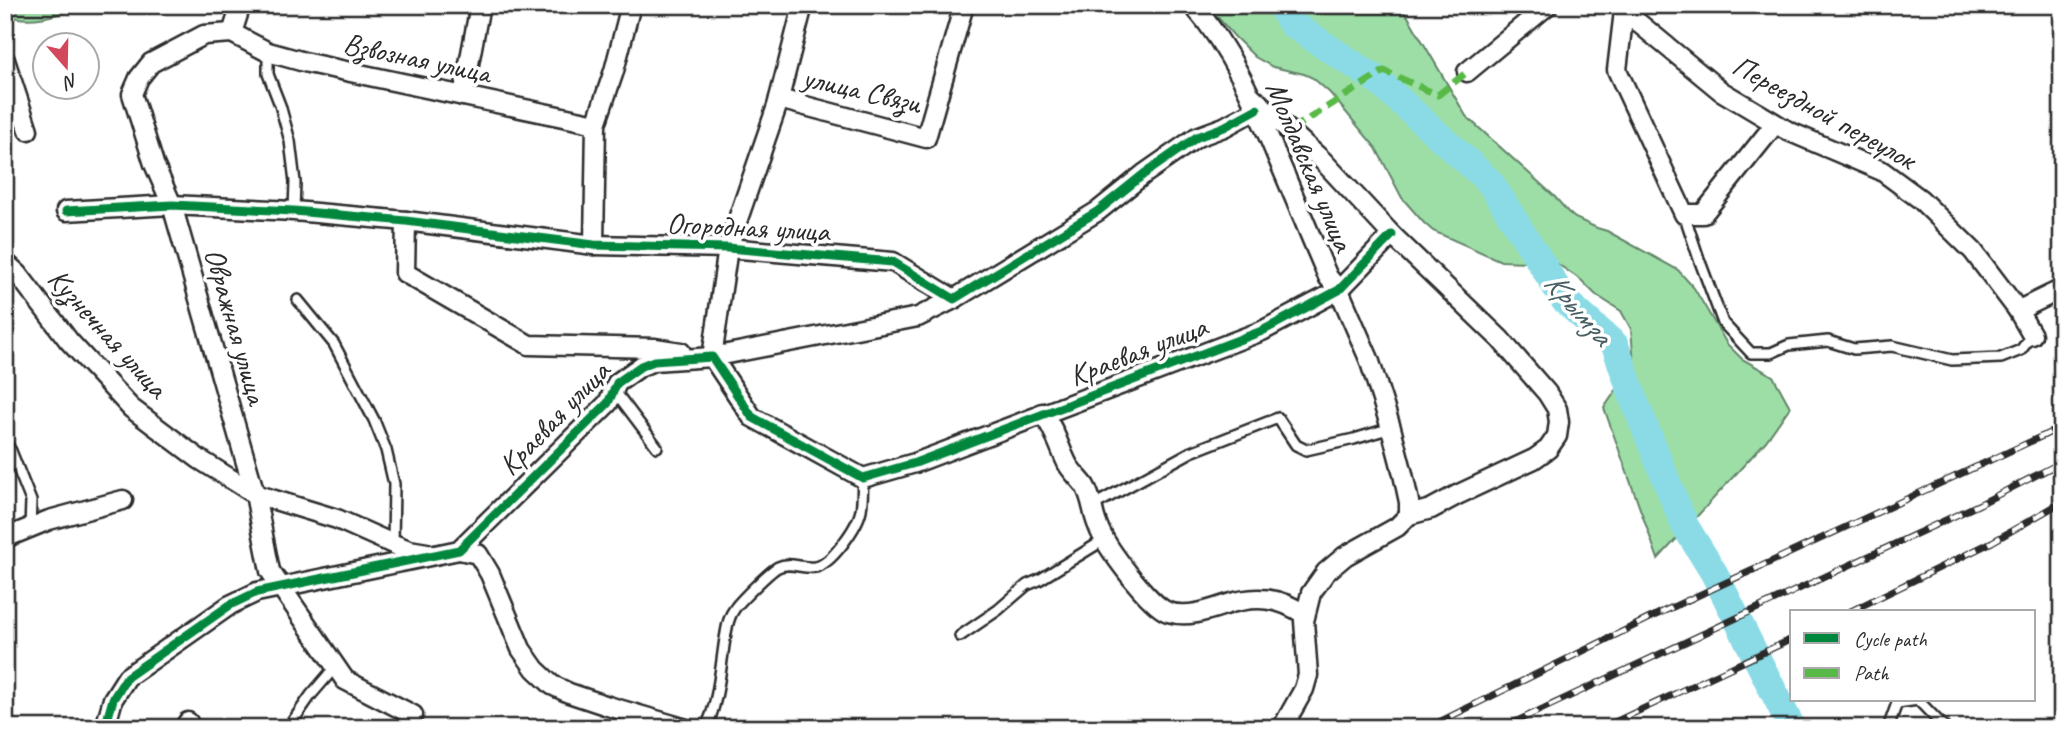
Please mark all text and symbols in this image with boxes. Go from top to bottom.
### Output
street label: Взвозная улица [340,24,497,93]
north arrow [32,32,102,102]
street label: Переездной переулок [1726,46,1925,179]
street label: улица Связи [797,58,926,122]
text: N [59,68,81,95]
street label: Молдавская улица [1257,75,1364,258]
street label: Огородная улица [666,204,832,250]
street label: Овражная улица [196,244,277,411]
street label: Кузнечная улица [40,260,177,407]
water label: Крымза [1535,263,1624,356]
street label: Краевая улица [1064,307,1214,395]
street label: Краевая улица [490,351,619,483]
legend [1790,610,2036,702]
text: Cycle path [1854,626,1927,652]
text: Path [1854,660,1890,686]

